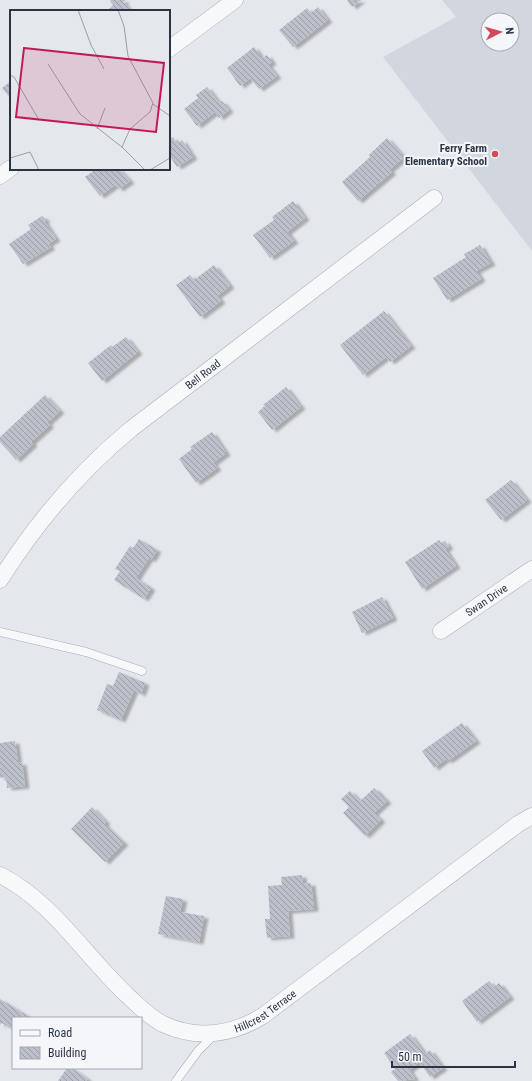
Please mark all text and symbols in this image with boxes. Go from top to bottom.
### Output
inset map [10,10,170,170]
north arrow [480,12,520,52]
text: N [503,27,516,35]
place label: Ferry Farm Elementary School [405,142,487,168]
marker: Ferry Farm Elementary School [490,149,500,159]
street label: Bell Road [183,357,223,392]
street label: Swan Drive [463,581,510,619]
street label: Hillcrest Terrace [233,987,299,1035]
legend [12,1017,142,1069]
text: Road [48,1026,72,1040]
scale bar [392,1043,515,1069]
text: Building [48,1046,86,1060]
text: 50 m [398,1050,422,1064]

